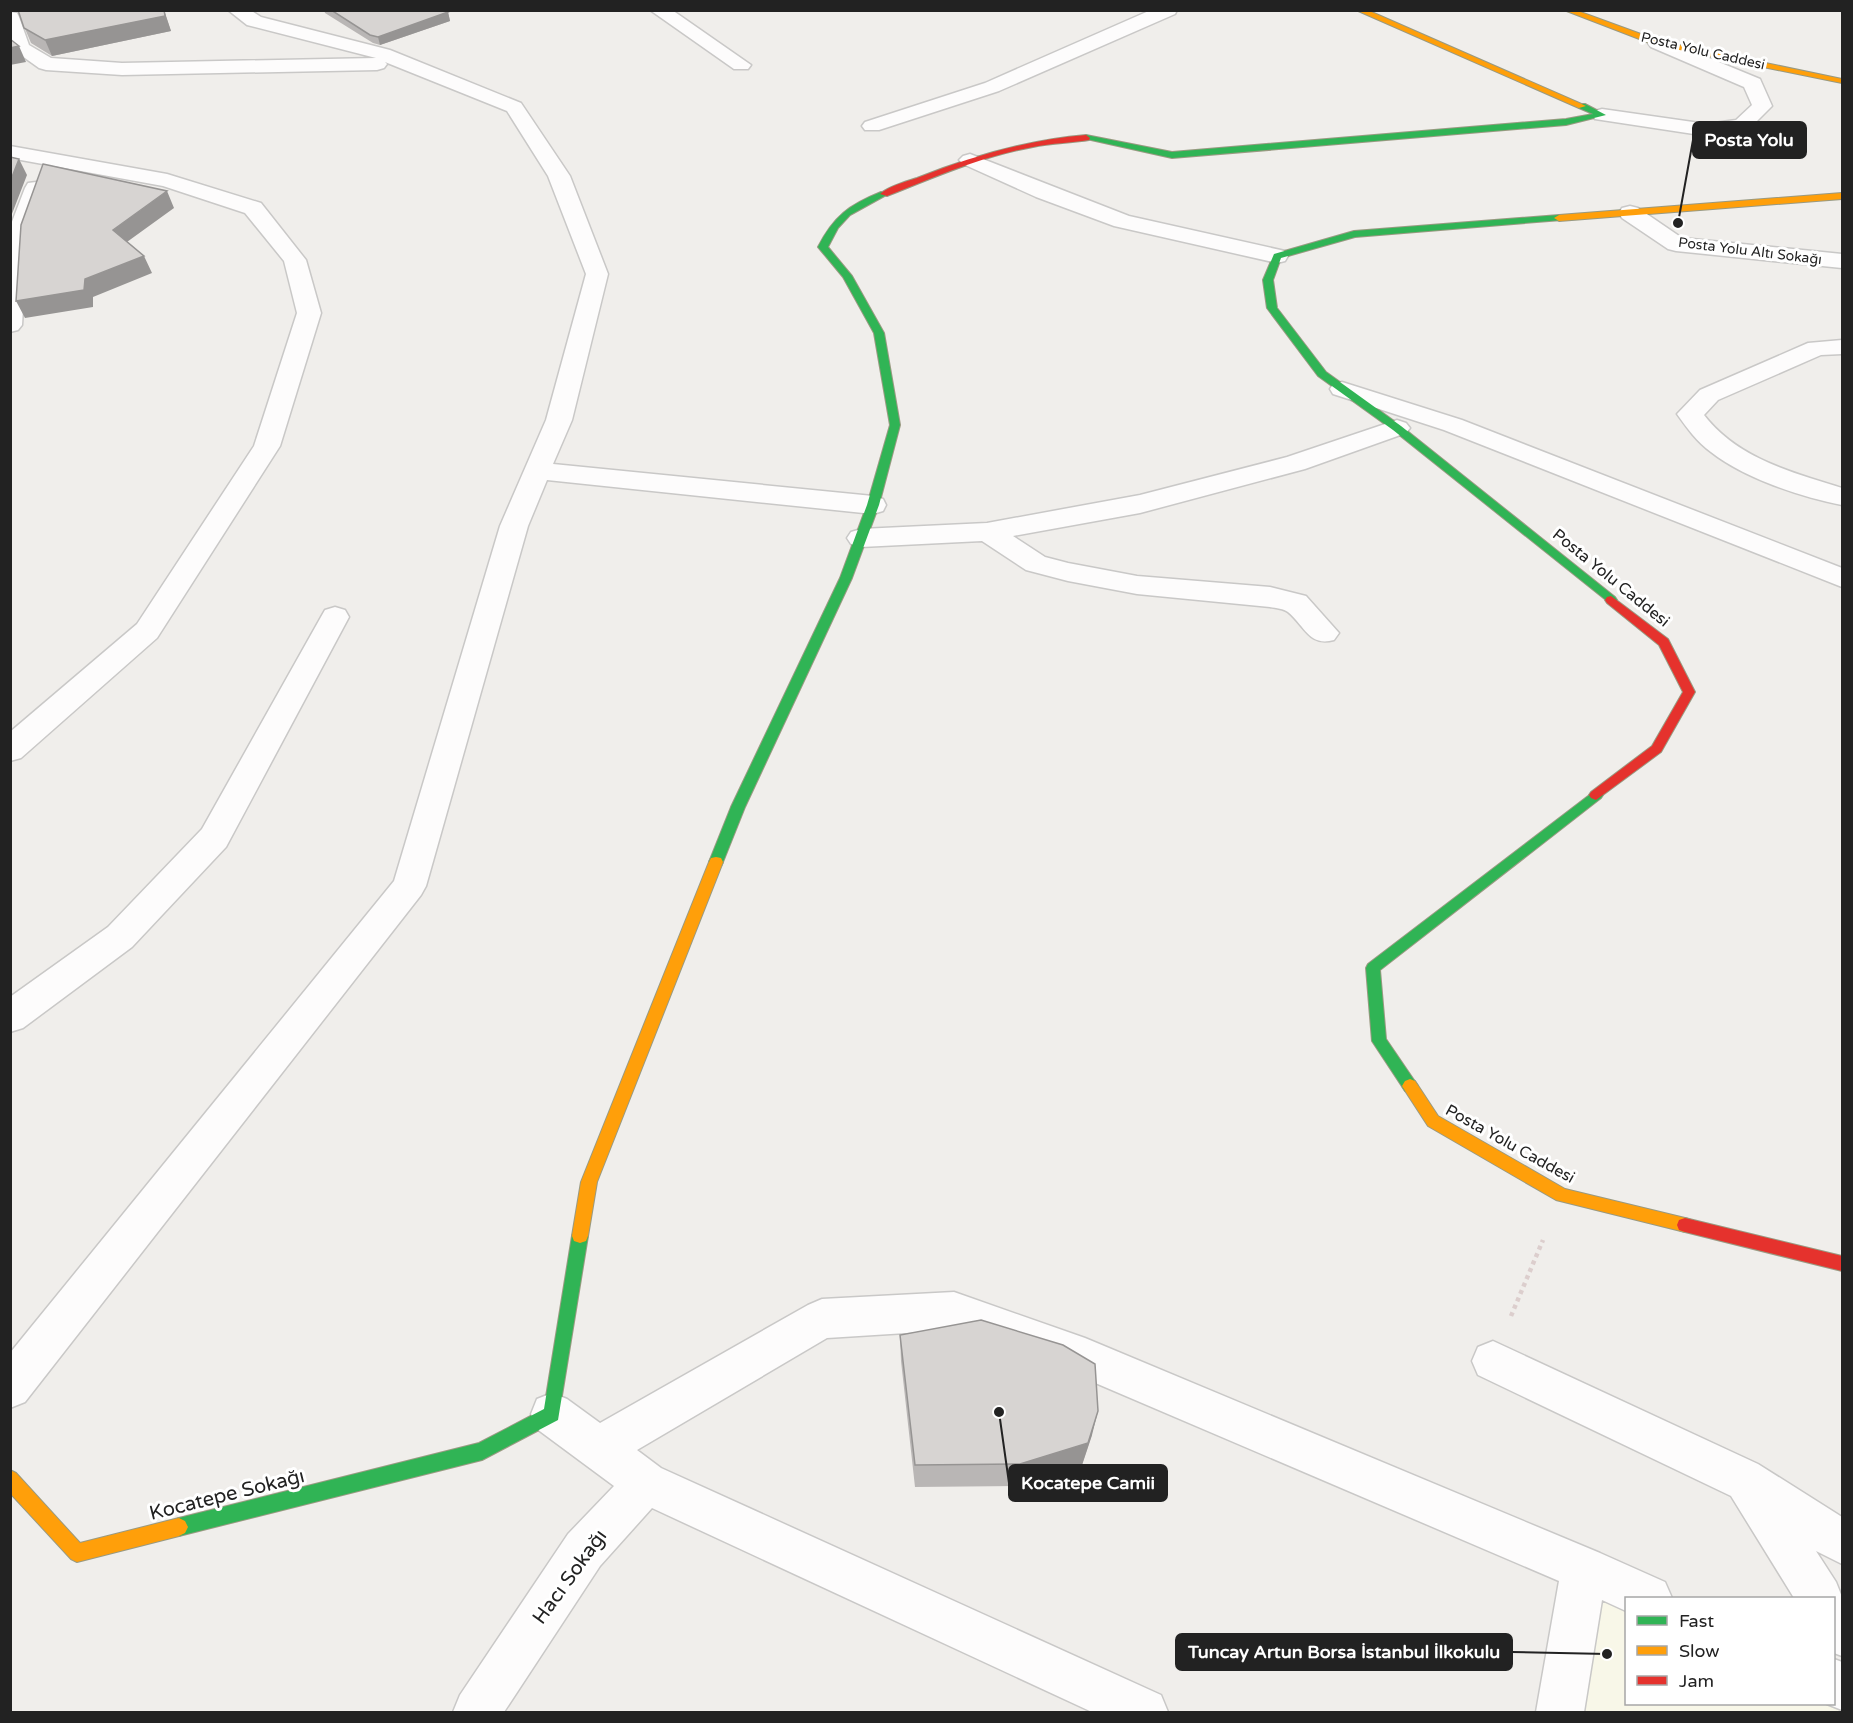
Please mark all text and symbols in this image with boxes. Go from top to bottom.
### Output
street label: Posta Yolu Caddesi [1639,28,1767,74]
callout: Posta Yolu [1693,122,1806,158]
text: Posta Yolu [1704,129,1794,151]
street label: Posta Yolu Altı Sokağı [1677,234,1823,268]
street label: Posta Yolu Caddesi [1548,525,1674,631]
street label: Posta Yolu Caddesi [1442,1100,1578,1188]
street label: Kocatepe Sokağı [147,1464,307,1526]
callout: Kocatepe Camii [1009,1465,1167,1501]
text: Kocatepe Camii [1021,1472,1155,1494]
street label: Hacı Sokağı [528,1525,612,1629]
legend [1625,1597,1835,1705]
text: Fast [1679,1610,1714,1632]
callout: Tuncay Artun Borsa İstanbul İlkokulu [1176,1634,1512,1670]
text: Slow [1679,1640,1720,1662]
text: Tuncay Artun Borsa İstanbul İlkokulu [1187,1641,1500,1663]
text: Jam [1679,1670,1714,1692]

